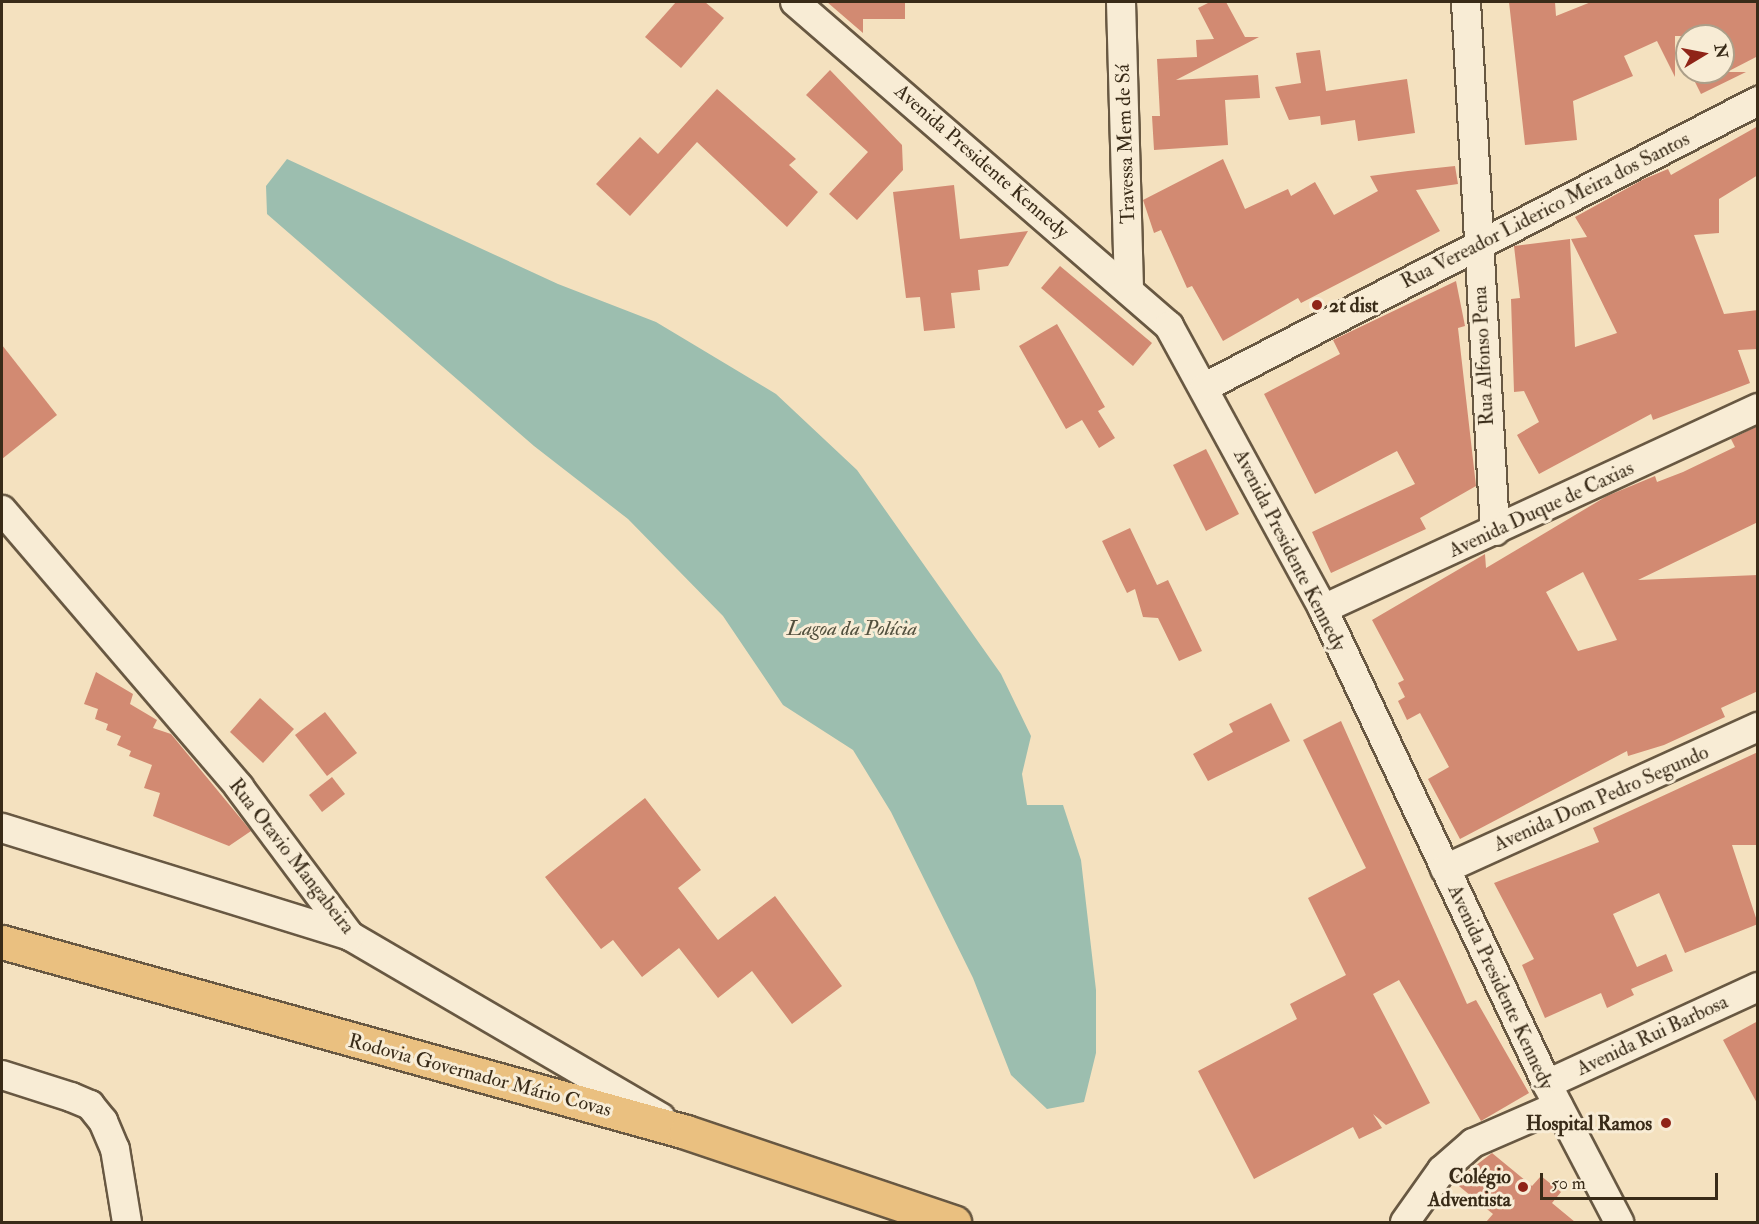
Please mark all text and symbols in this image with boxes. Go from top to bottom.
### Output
north arrow [1675,24,1735,84]
text: N [1710,42,1732,60]
street label: Travessa Mem de Sá [1110,64,1140,224]
street label: Avenida Presidente Kennedy [890,79,1074,243]
street label: Rua Vereador Liderico Meira dos Santos [1397,126,1693,294]
street label: Rua Alfonso Pena [1467,286,1499,426]
place label: 2t dist [1329,293,1378,317]
marker: 2t dist [1310,298,1324,312]
street label: Avenida Presidente Kennedy [1229,445,1351,655]
street label: Avenida Duque de Caxias [1445,456,1637,562]
water label: Lagoa da Polícia [787,616,917,642]
street label: Avenida Dom Pedro Segundo [1490,740,1712,856]
street label: Rua Otavio Mangabeira [224,774,360,938]
street label: Avenida Presidente Kennedy [1443,881,1559,1093]
street label: Avenida Rui Barbosa [1573,989,1731,1081]
street label: Rodovia Governador Mário Covas [346,1028,614,1122]
place label: Hospital Ramos [1526,1111,1652,1135]
marker: Hospital Ramos [1657,1114,1675,1132]
scale bar [1543,1161,1722,1199]
place label: Colégio Adventista [1428,1164,1511,1211]
text: 50 m [1551,1172,1586,1195]
marker: Colégio Adventista [1516,1180,1530,1194]

